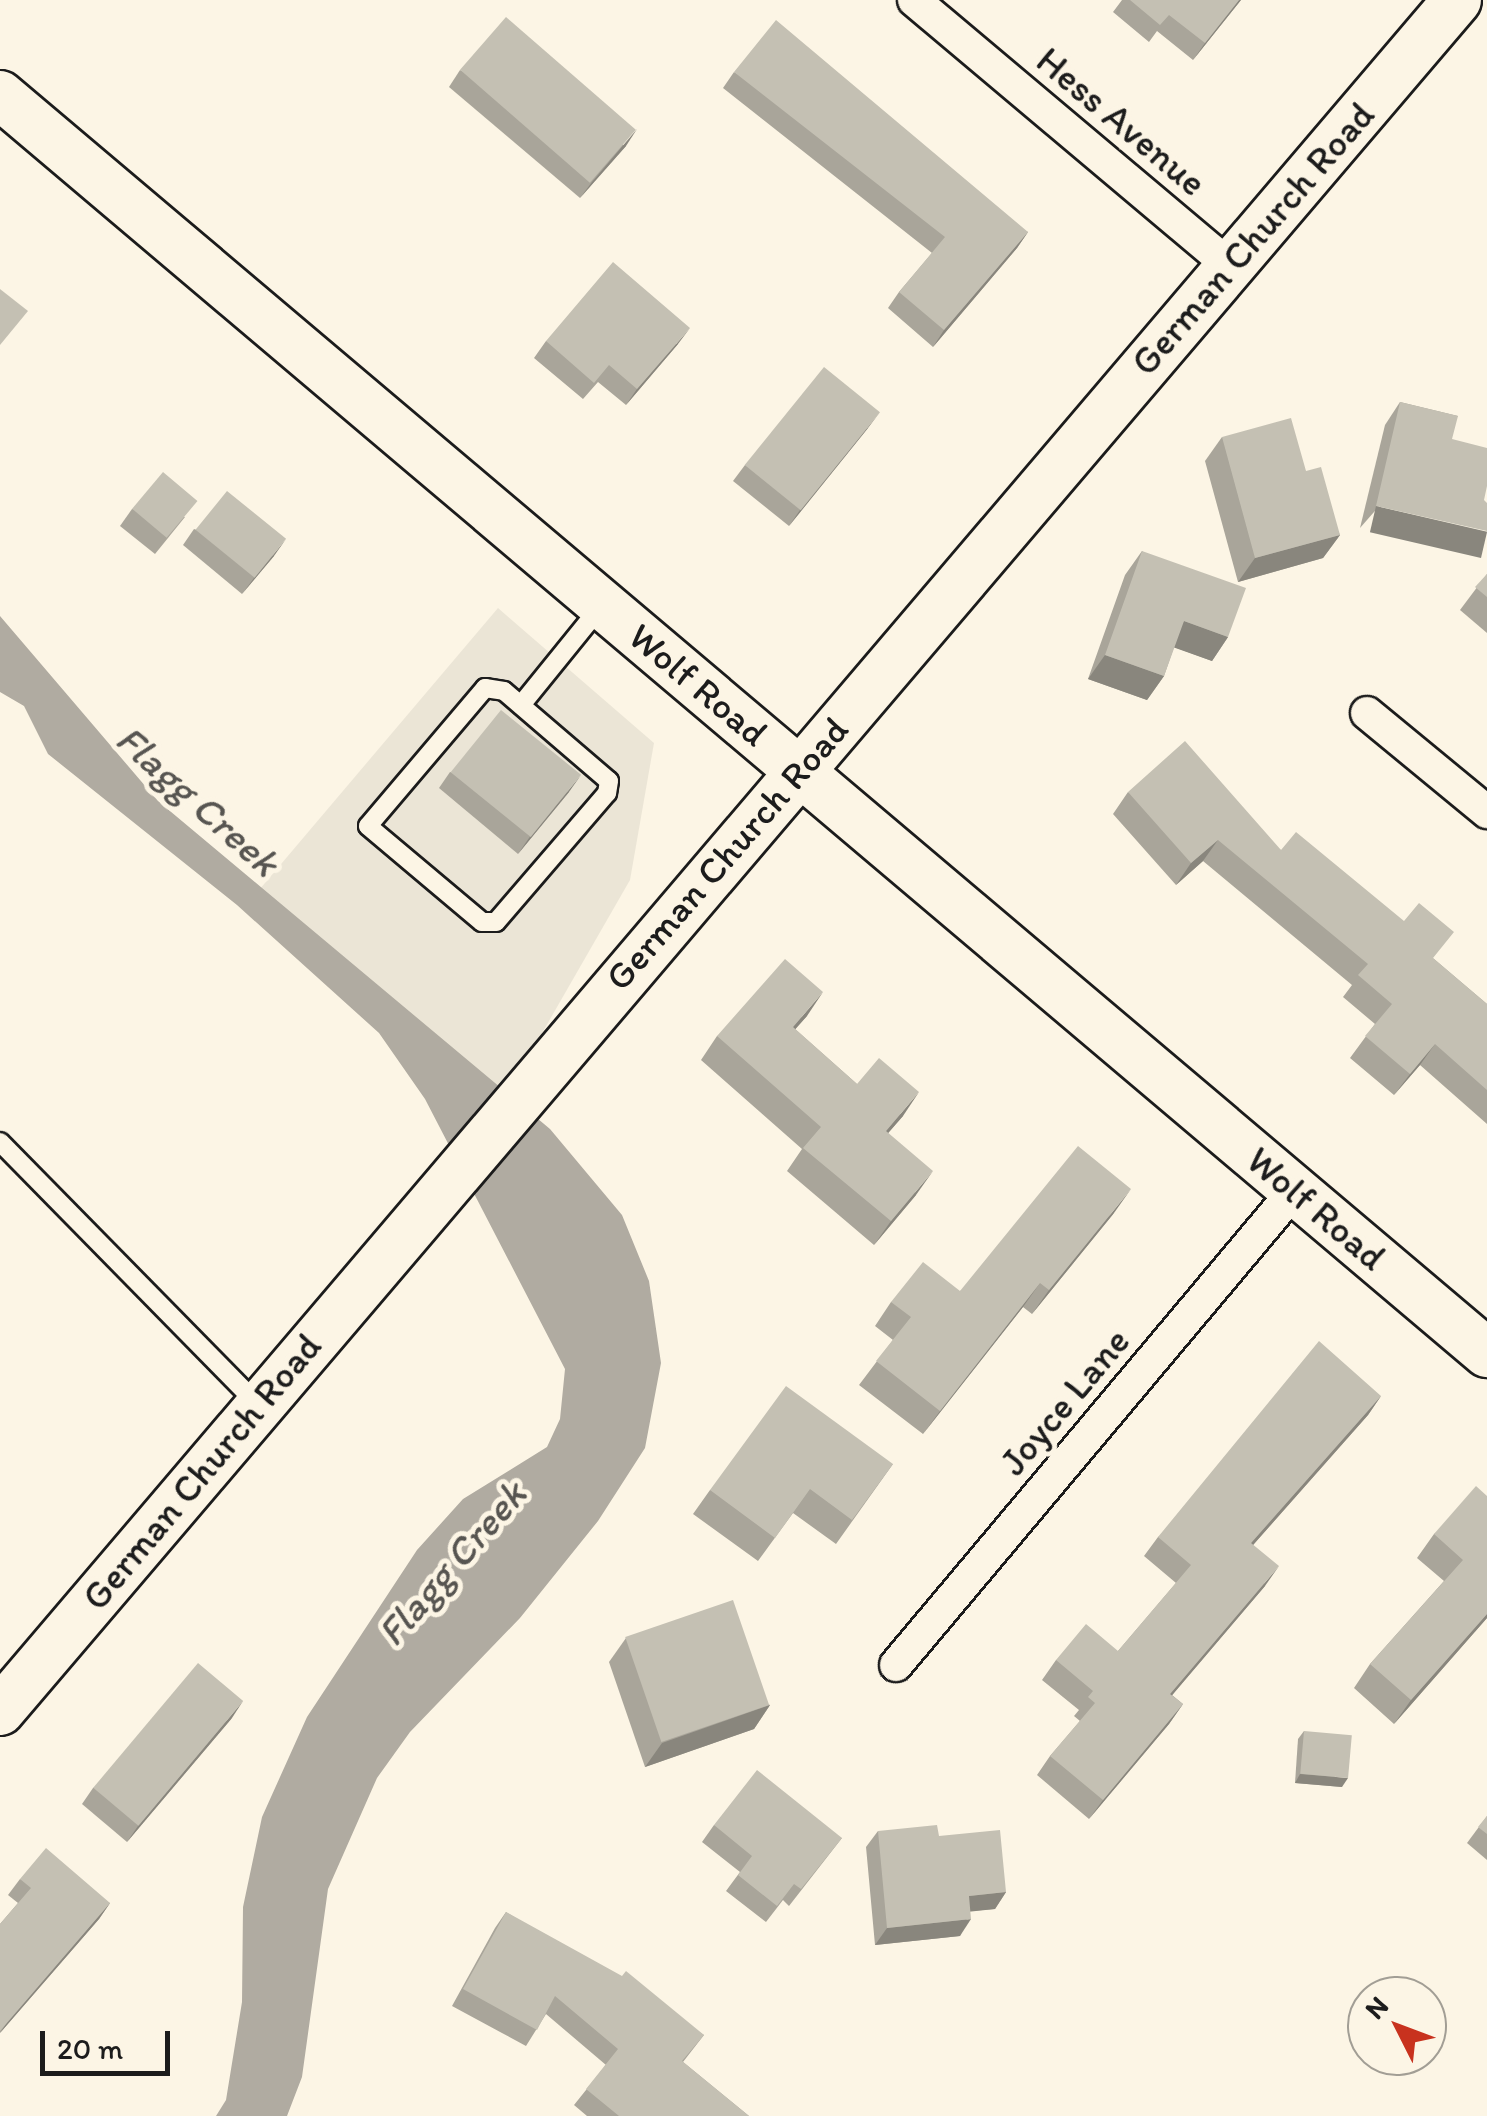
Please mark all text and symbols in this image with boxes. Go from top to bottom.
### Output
street label: Hess Avenue [1028,38,1214,206]
street label: German Church Road [1122,93,1384,385]
street label: Wolf Road [620,614,776,756]
street label: German Church Road [596,708,858,1000]
water label: Flagg Creek [107,715,289,885]
street label: Wolf Road [1238,1138,1394,1280]
street label: Joyce Lane [990,1319,1140,1485]
street label: German Church Road [73,1324,331,1620]
water label: Flagg Creek [367,1471,535,1655]
north arrow [1347,1976,1447,2076]
text: N [1357,1989,1395,2026]
scale bar [45,2011,175,2073]
text: 20 m [57,2030,123,2067]

